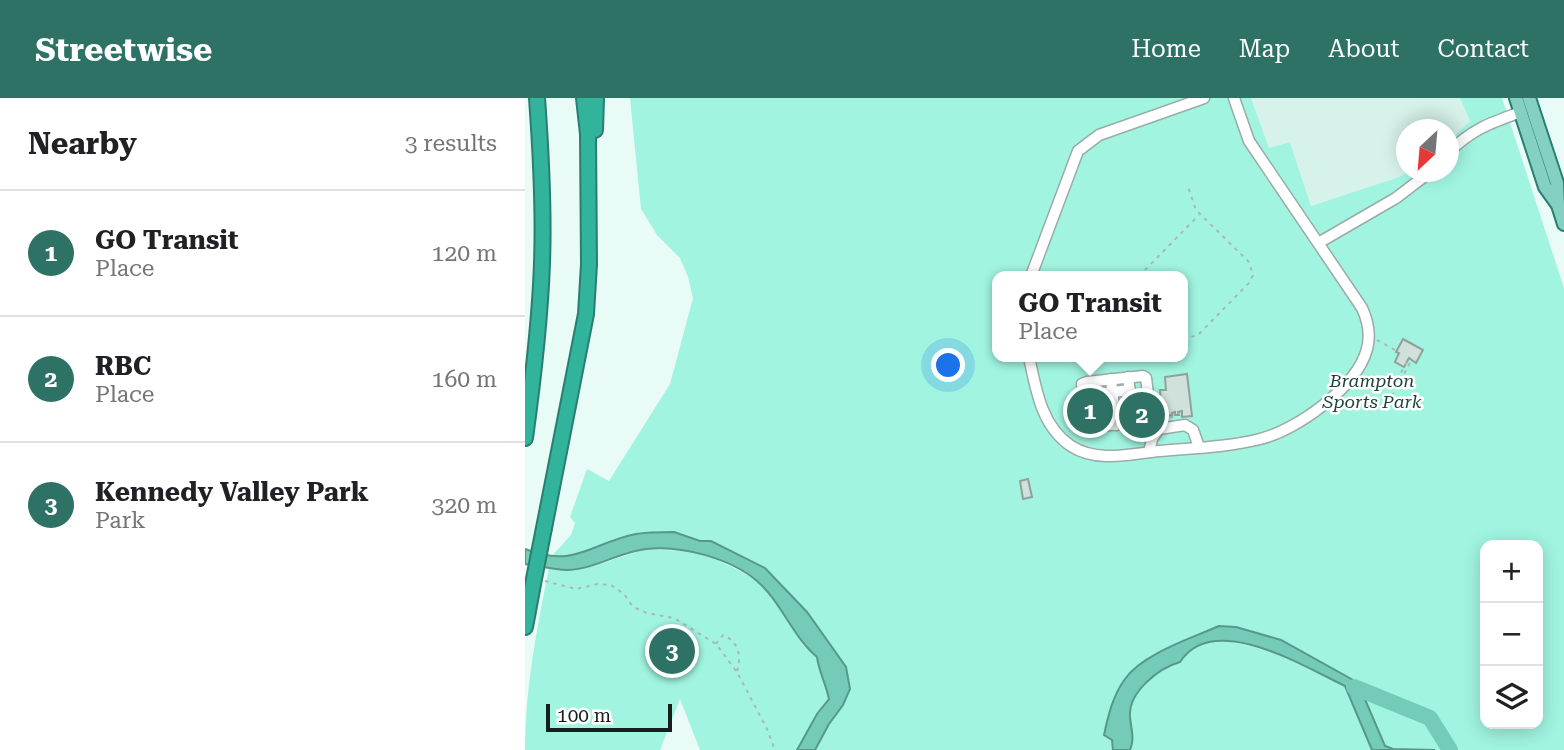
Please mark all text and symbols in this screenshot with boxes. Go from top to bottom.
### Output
text: Streetwise [35,30,212,69]
text: Home [1131,35,1201,63]
text: Map [1239,35,1290,63]
text: About [1328,35,1399,63]
text: Contact [1437,35,1529,63]
north arrow [1396,119,1459,182]
text: Nearby [28,126,137,161]
text: 3 results [405,130,497,157]
text: GO Transit [95,225,239,255]
text: 1 [45,240,57,267]
text: 120 m [432,240,497,267]
text: Place [95,255,154,282]
popup [992,271,1188,362]
text: GO Transit [1018,288,1162,318]
text: Place [1018,318,1078,345]
your location [931,348,965,382]
text: RBC [95,351,151,381]
text: 2 [45,366,57,393]
text: 160 m [432,366,497,393]
park label: Brampton Sports Park [1322,370,1422,412]
text: Place [95,381,154,408]
pin: 1 [1067,385,1113,437]
pin: 2 [1119,389,1165,441]
text: Kennedy Valley Park [95,477,369,507]
text: 3 [45,492,57,519]
text: 320 m [432,492,497,519]
text: Park [95,507,146,534]
map controls [1480,540,1543,729]
button: + [1480,540,1543,603]
button: − [1480,603,1543,666]
pin: 3 [649,625,695,677]
button: layers [1480,666,1543,729]
scale bar [546,701,672,733]
text: 100 m [557,704,611,727]

